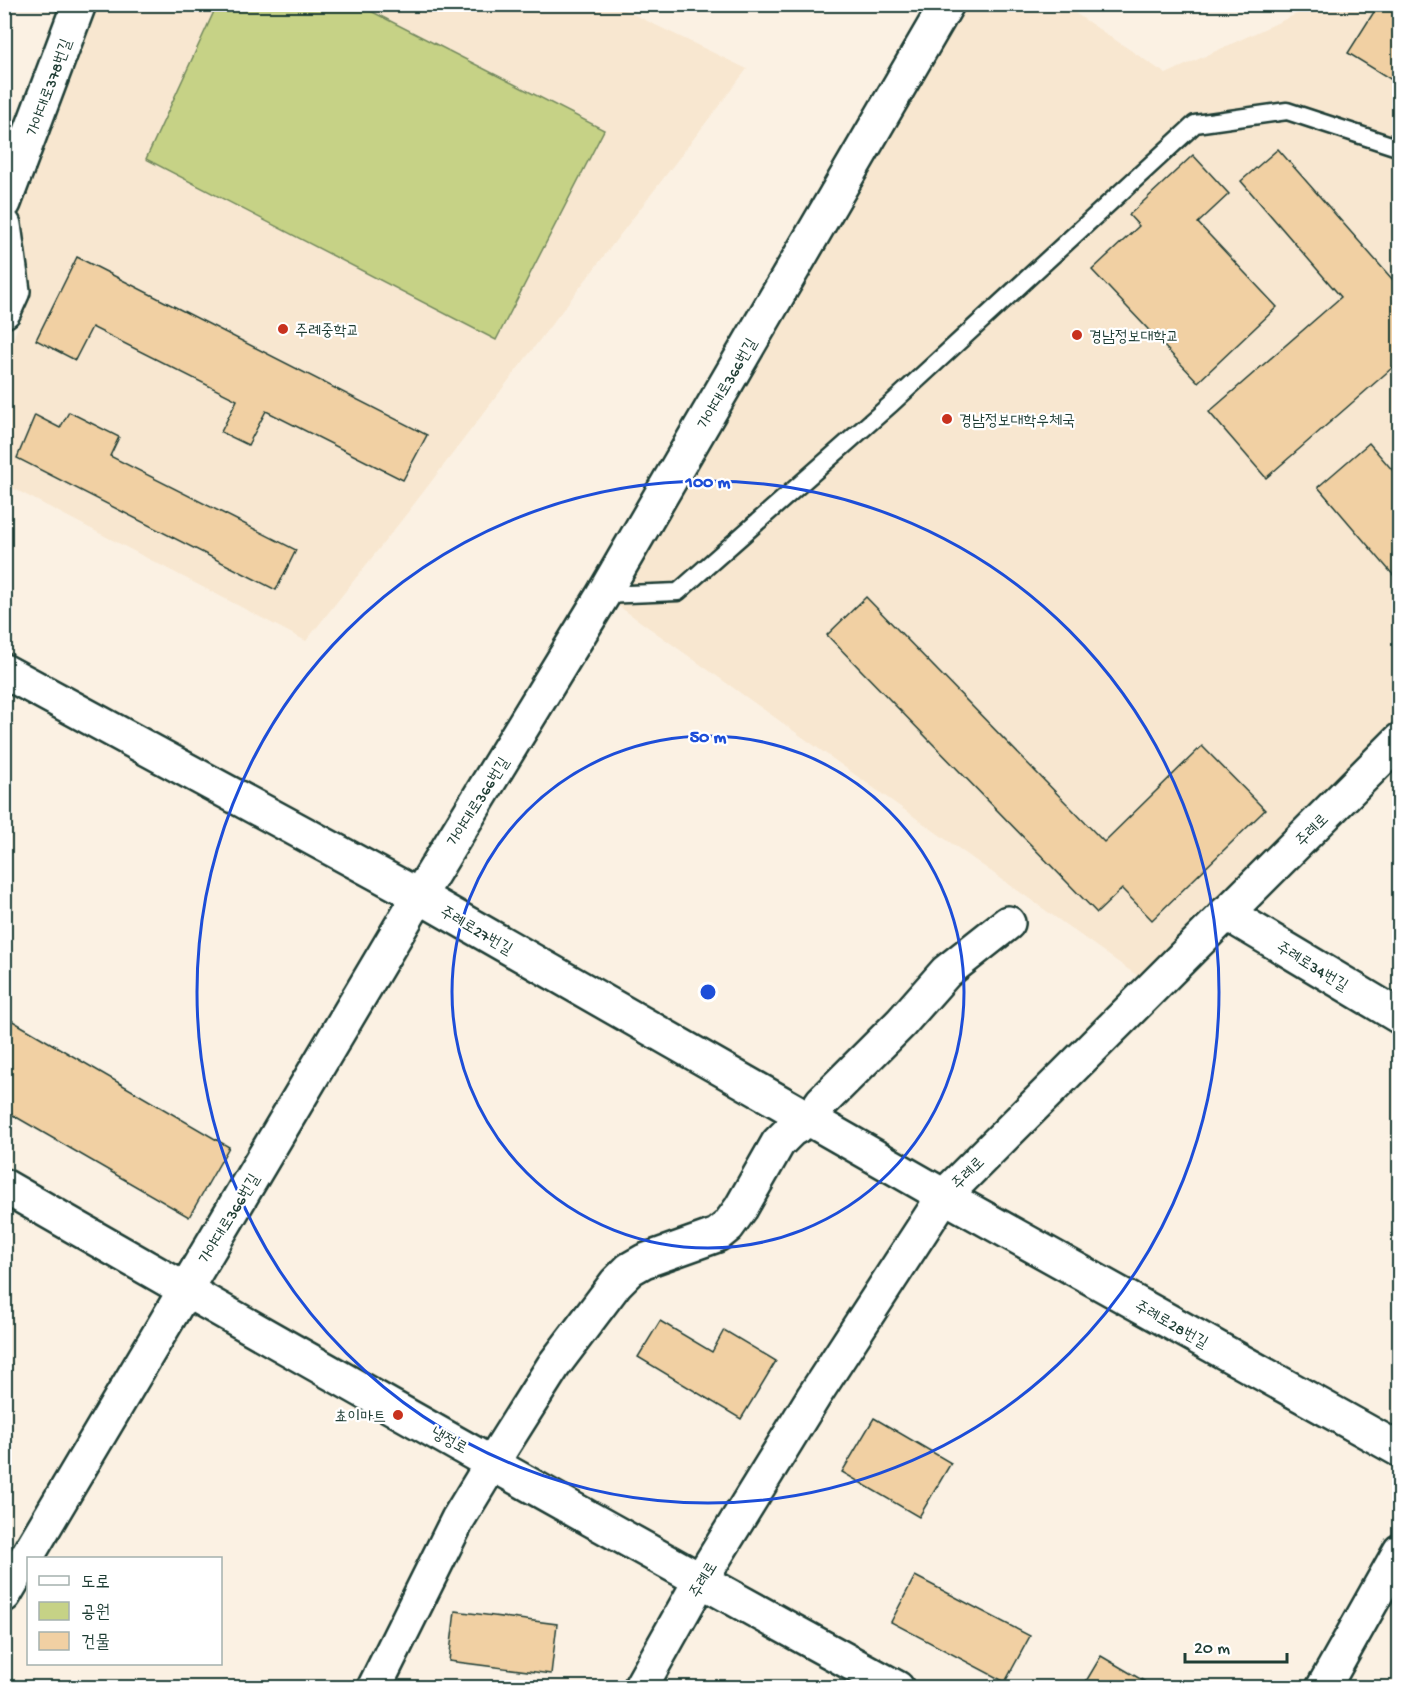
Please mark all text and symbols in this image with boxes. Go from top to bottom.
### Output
street label: 가야대로378번길 [25,37,78,140]
marker: 주례중학교 [276,322,290,336]
place label: 주례중학교 [295,323,359,342]
marker: 경남정보대학교 [1070,328,1084,342]
place label: 경남정보대학교 [1089,329,1179,348]
street label: 가야대로366번길 [695,336,763,434]
marker: 경남정보대학우체국 [940,412,954,426]
place label: 경남정보대학우체국 [959,413,1075,432]
text: 100 m [685,473,731,494]
text: 50 m [690,728,727,749]
street label: 가야대로366번길 [445,755,515,851]
street label: 주례로 [1293,811,1334,852]
street label: 주례로27번길 [436,904,515,960]
street label: 주례로34번길 [1272,939,1351,997]
centre of rings [698,982,718,1002]
street label: 주례로 [949,1154,990,1195]
street label: 가야대로366번길 [197,1171,265,1268]
street label: 주례로28번길 [1130,1298,1210,1354]
marker: 쵸이마트 [391,1408,405,1422]
place label: 쵸이마트 [335,1409,386,1428]
street label: 냉정로 [427,1424,470,1460]
legend [27,1557,222,1665]
street label: 주례로 [687,1559,723,1602]
text: 도로 [81,1573,110,1594]
text: 공원 [81,1603,110,1624]
scale bar [1185,1626,1287,1664]
text: 건물 [81,1633,110,1654]
text: 20 m [1194,1639,1230,1660]

